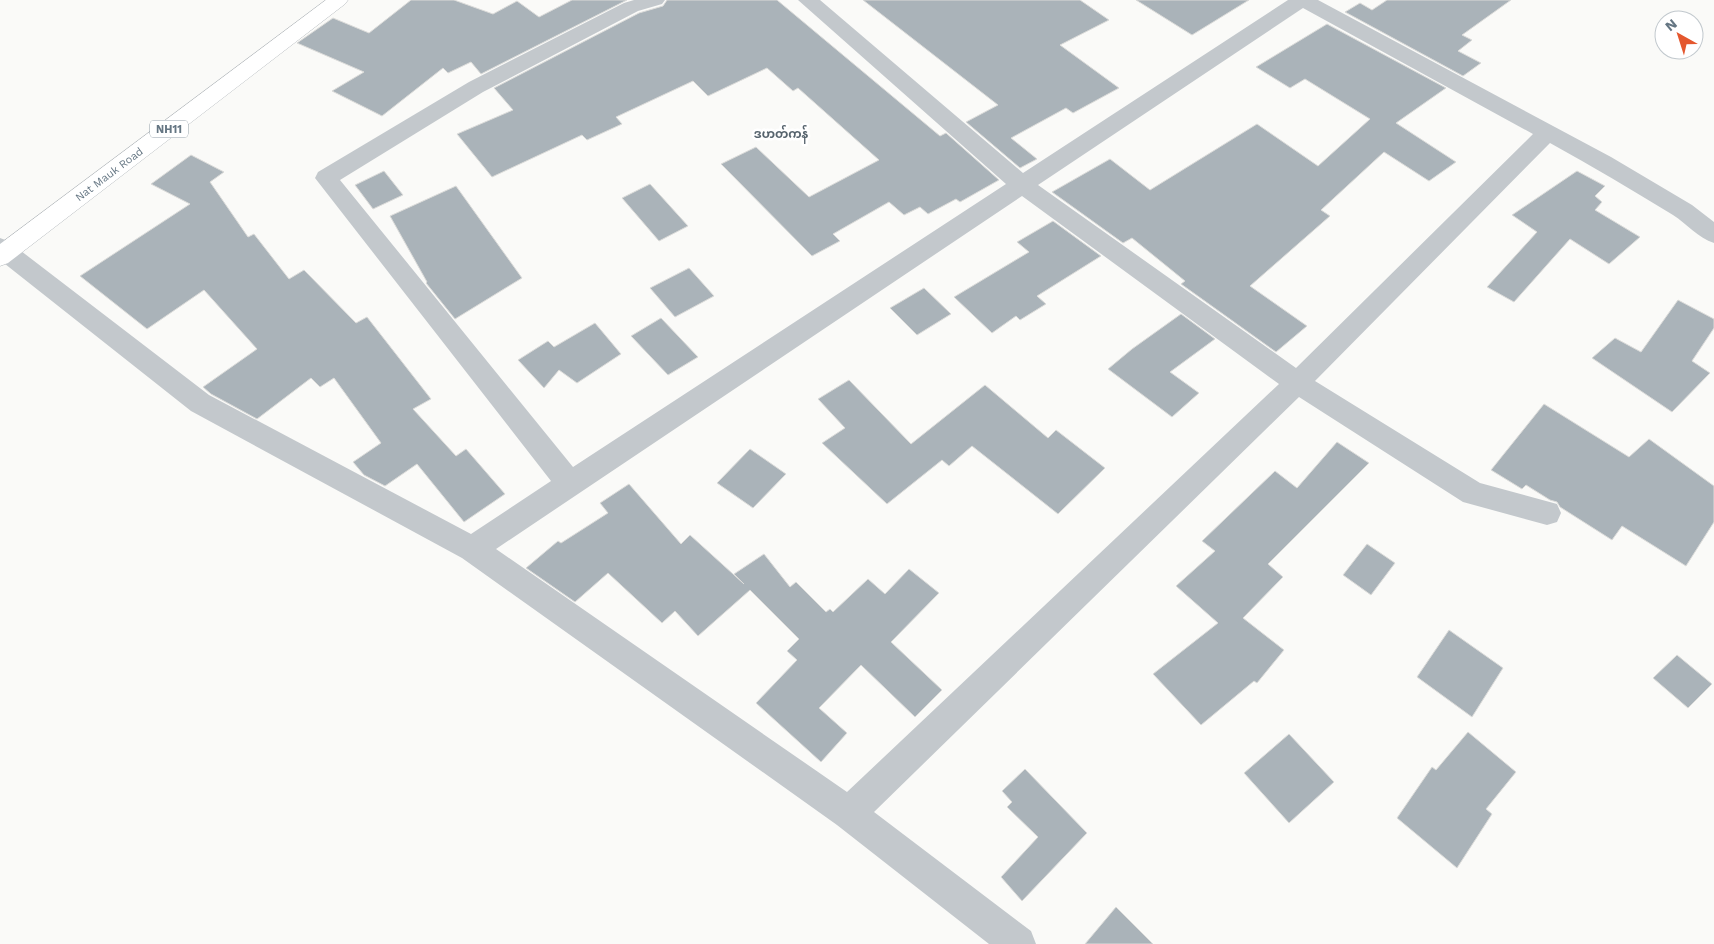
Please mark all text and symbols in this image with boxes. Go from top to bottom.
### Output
north arrow [1654,10,1704,60]
text: N [1662,15,1680,34]
road number: NH11 [150,120,188,138]
district label: ဒဟတ်ကန် [754,124,809,144]
street label: Nat Mauk Road [73,145,146,204]

